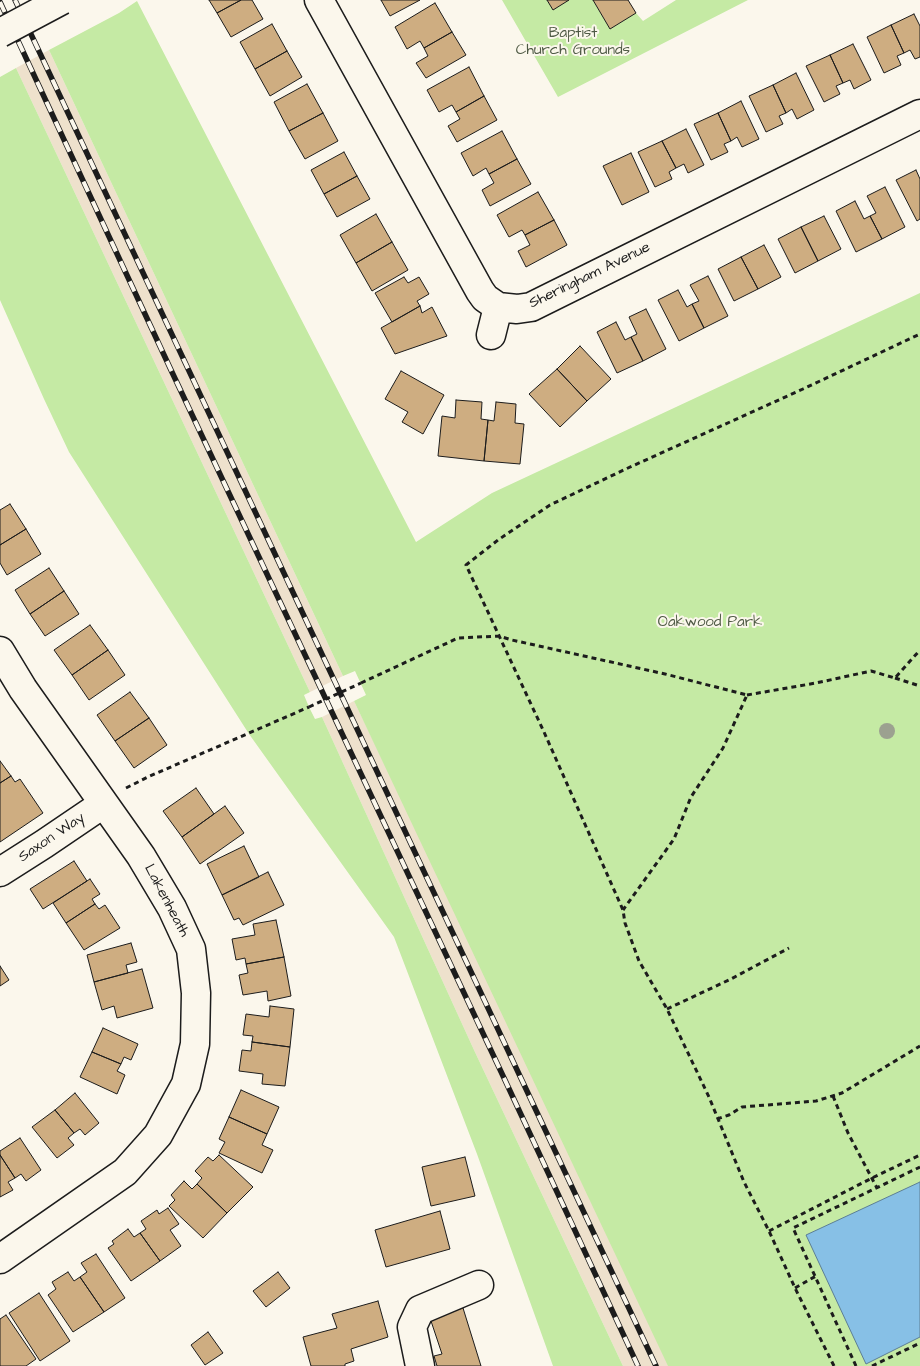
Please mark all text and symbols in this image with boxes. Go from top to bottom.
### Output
park label: Baptist Church Grounds [516,25,630,60]
street label: Sheringham Avenue [527,239,653,313]
park label: Oakwood Park [658,614,762,632]
street label: Saxon Way [15,809,89,867]
street label: Lakenheath [139,862,193,940]

